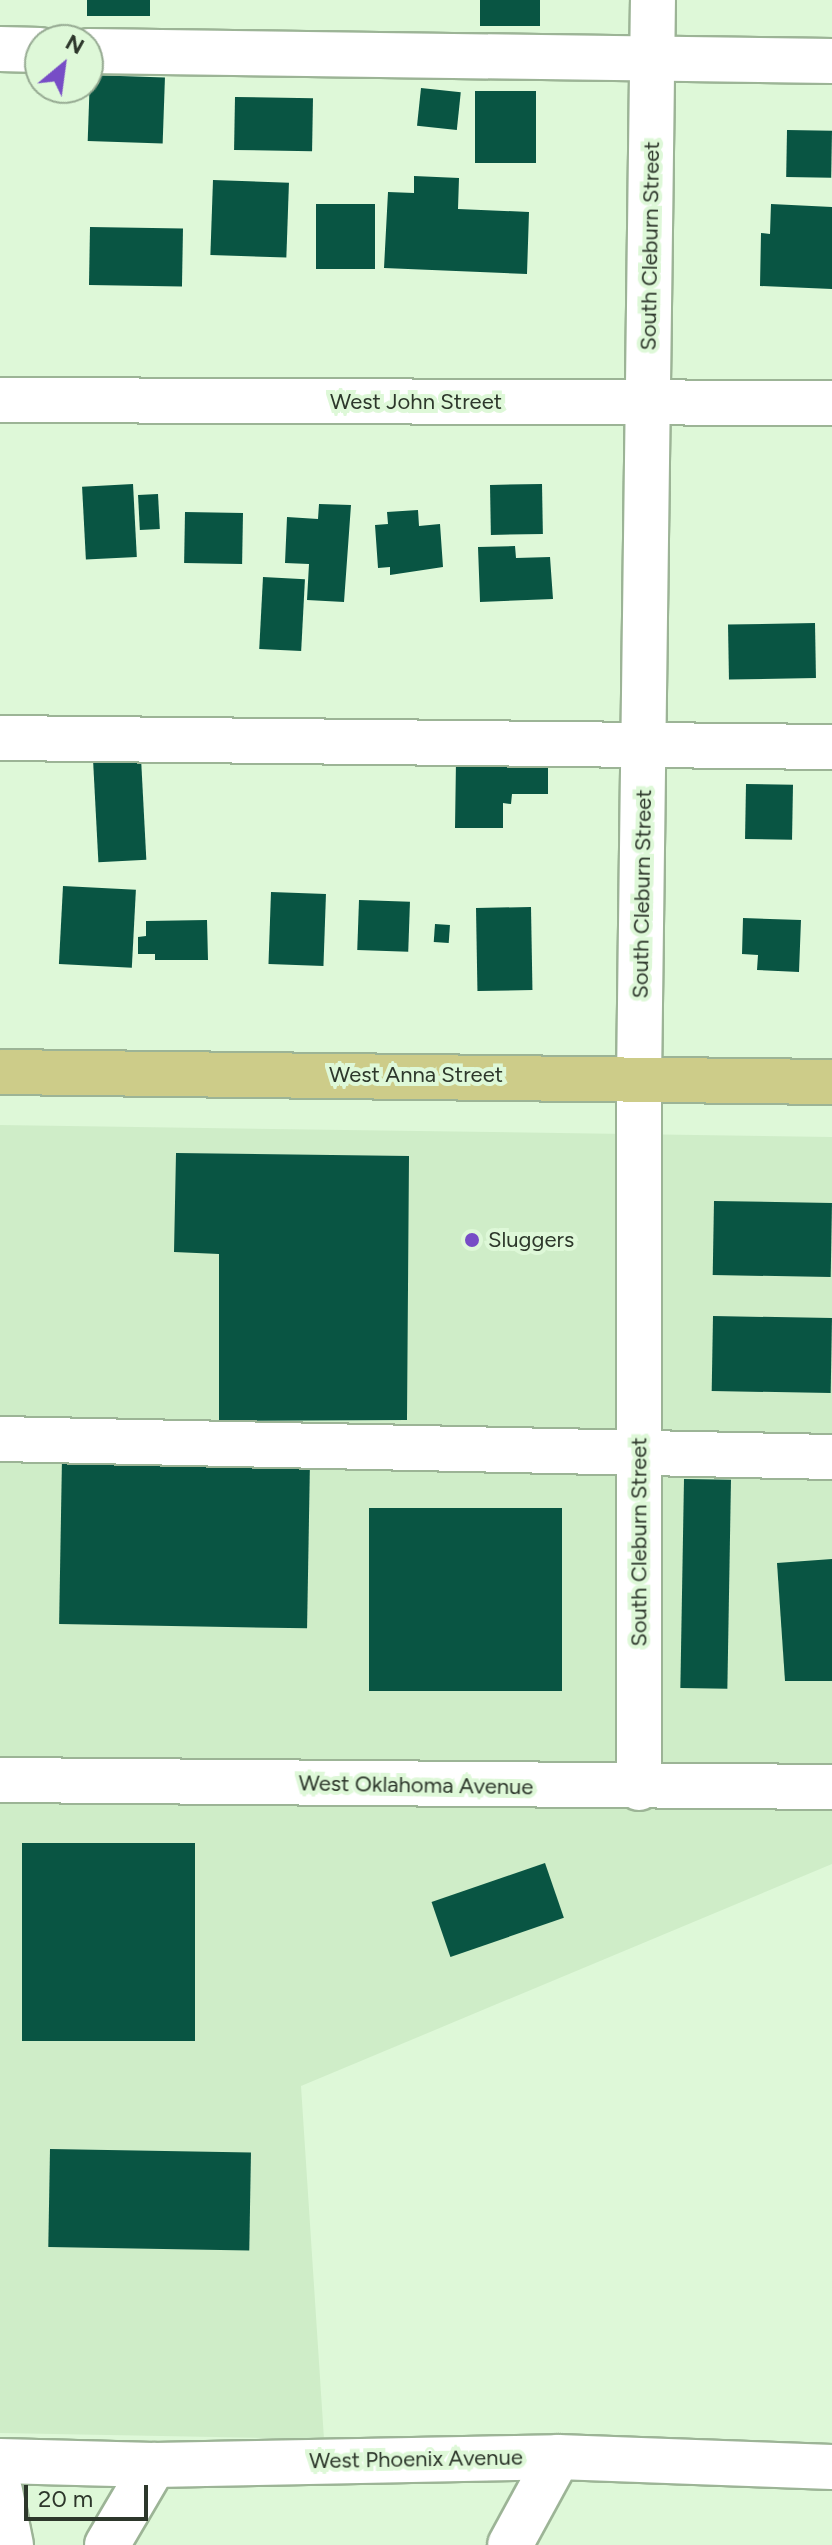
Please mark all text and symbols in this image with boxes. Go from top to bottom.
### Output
north arrow [24,24,104,104]
text: N [61,28,89,60]
street label: South Cleburn Street [635,141,665,351]
street label: West John Street [330,389,502,415]
street label: South Cleburn Street [627,789,657,999]
street label: West Anna Street [329,1062,503,1088]
place label: Sluggers [488,1227,574,1253]
marker: Sluggers [463,1231,481,1249]
street label: South Cleburn Street [626,1437,652,1647]
street label: West Oklahoma Avenue [298,1770,534,1800]
street label: West Phoenix Avenue [309,2444,523,2474]
scale bar [28,2469,152,2519]
text: 20 m [38,2484,93,2513]

